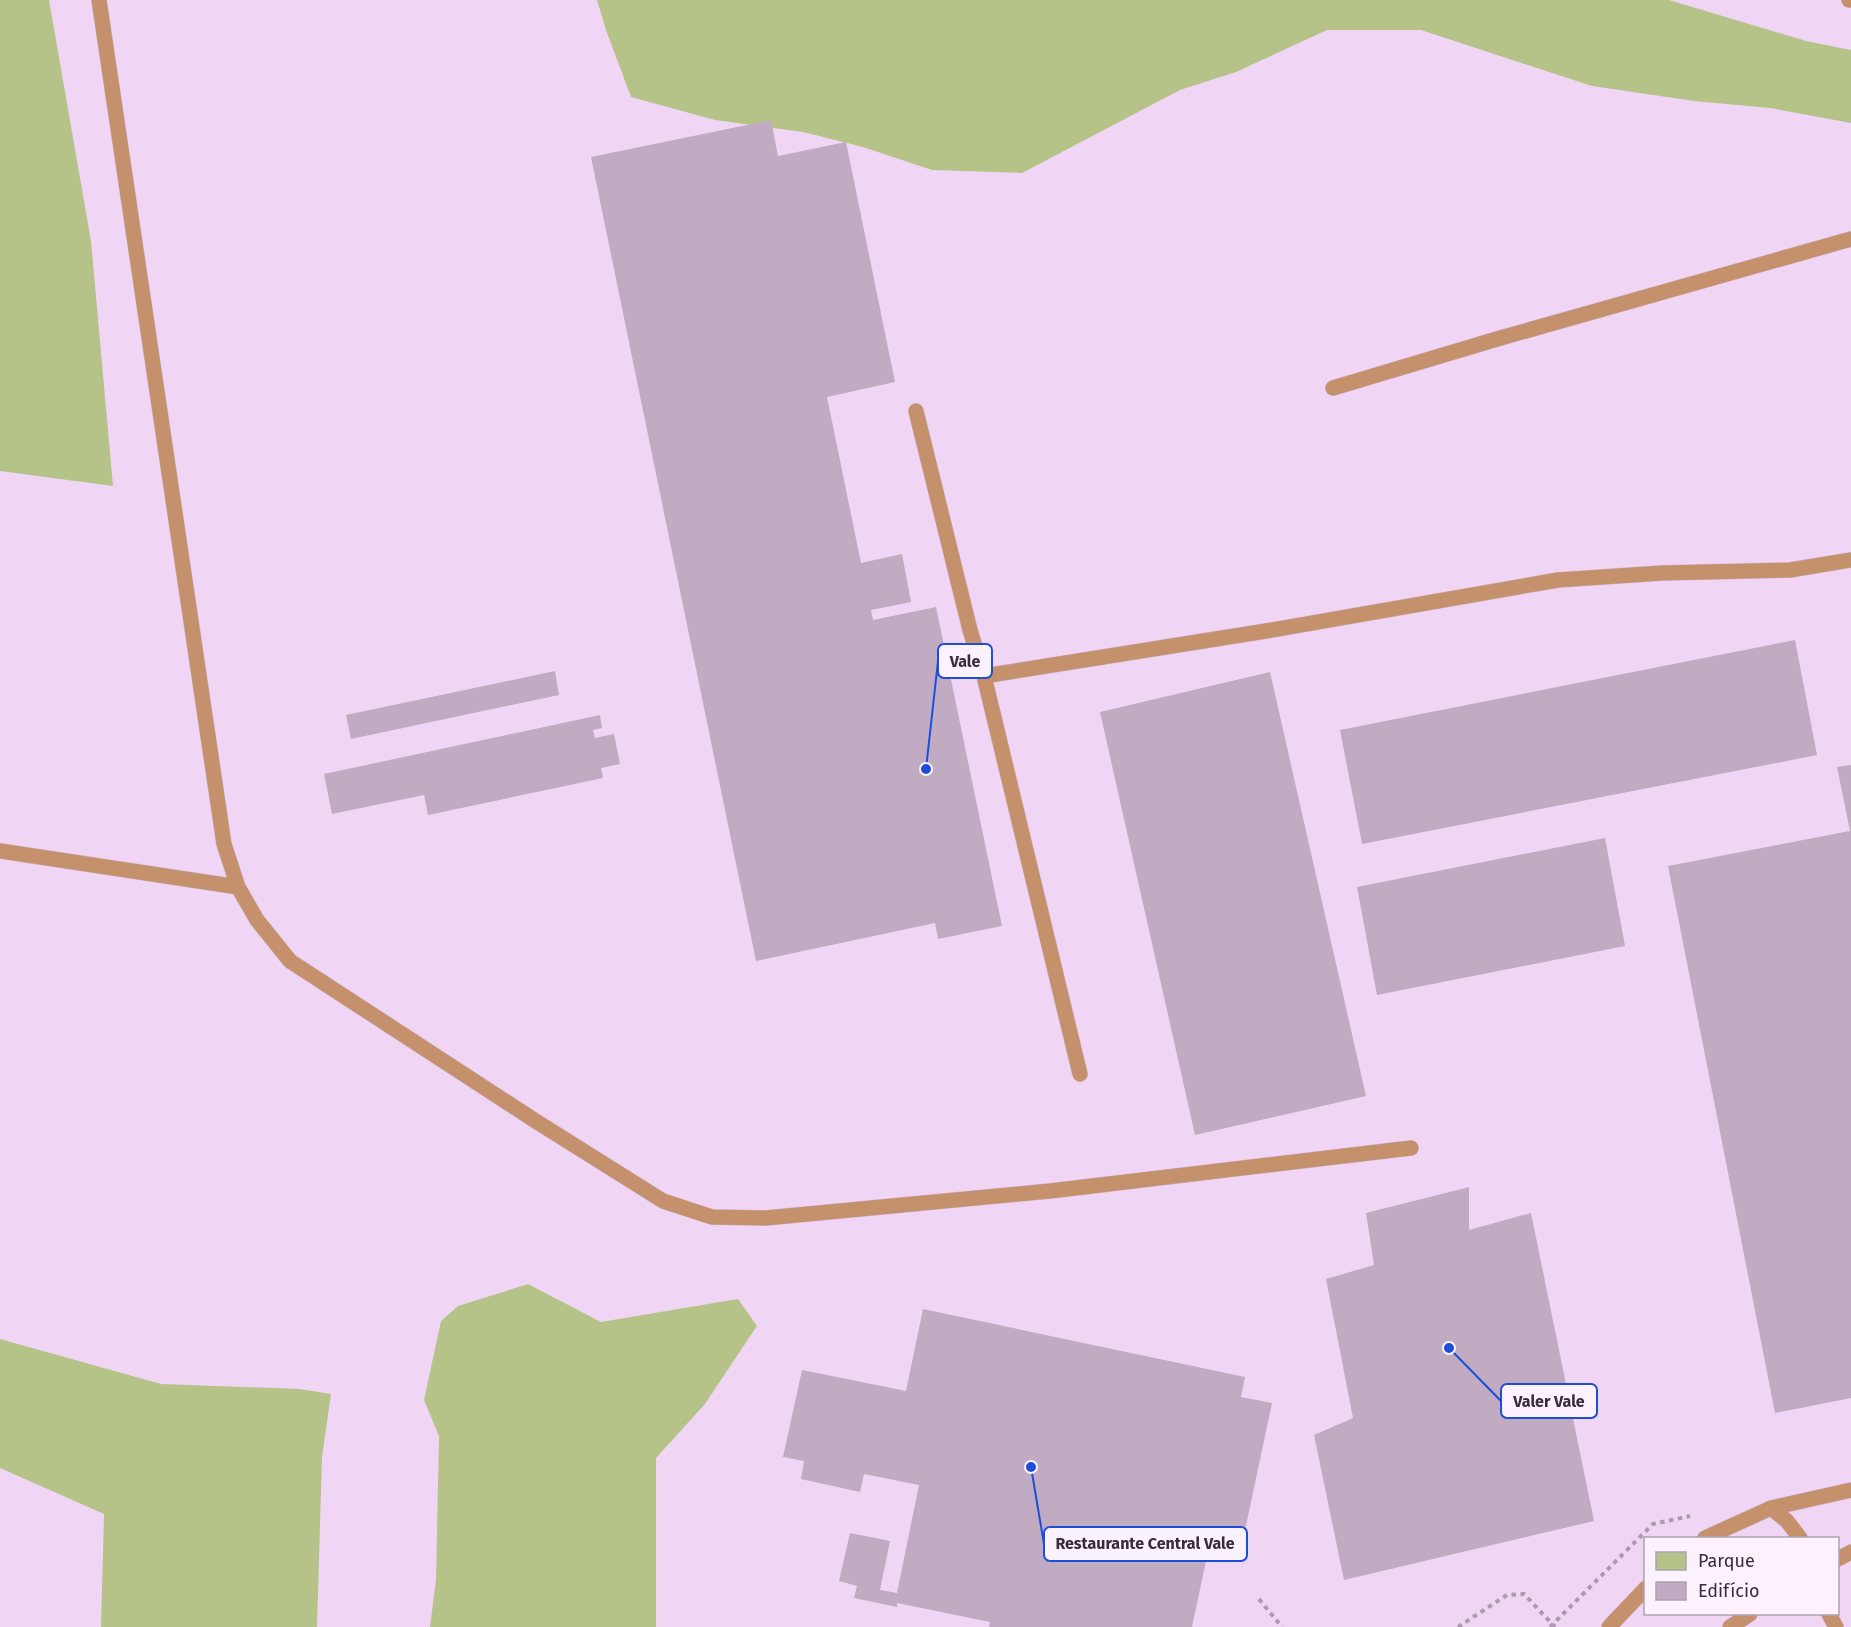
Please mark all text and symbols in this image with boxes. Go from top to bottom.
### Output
callout: Vale [938,644,992,678]
text: Vale [949,652,980,671]
callout: Valer Vale [1501,1384,1597,1418]
text: Valer Vale [1512,1392,1585,1411]
callout: Restaurante Central Vale [1044,1527,1247,1561]
text: Restaurante Central Vale [1055,1534,1235,1553]
legend [1644,1537,1839,1615]
text: Parque [1698,1550,1755,1572]
text: Edifício [1698,1580,1760,1602]

